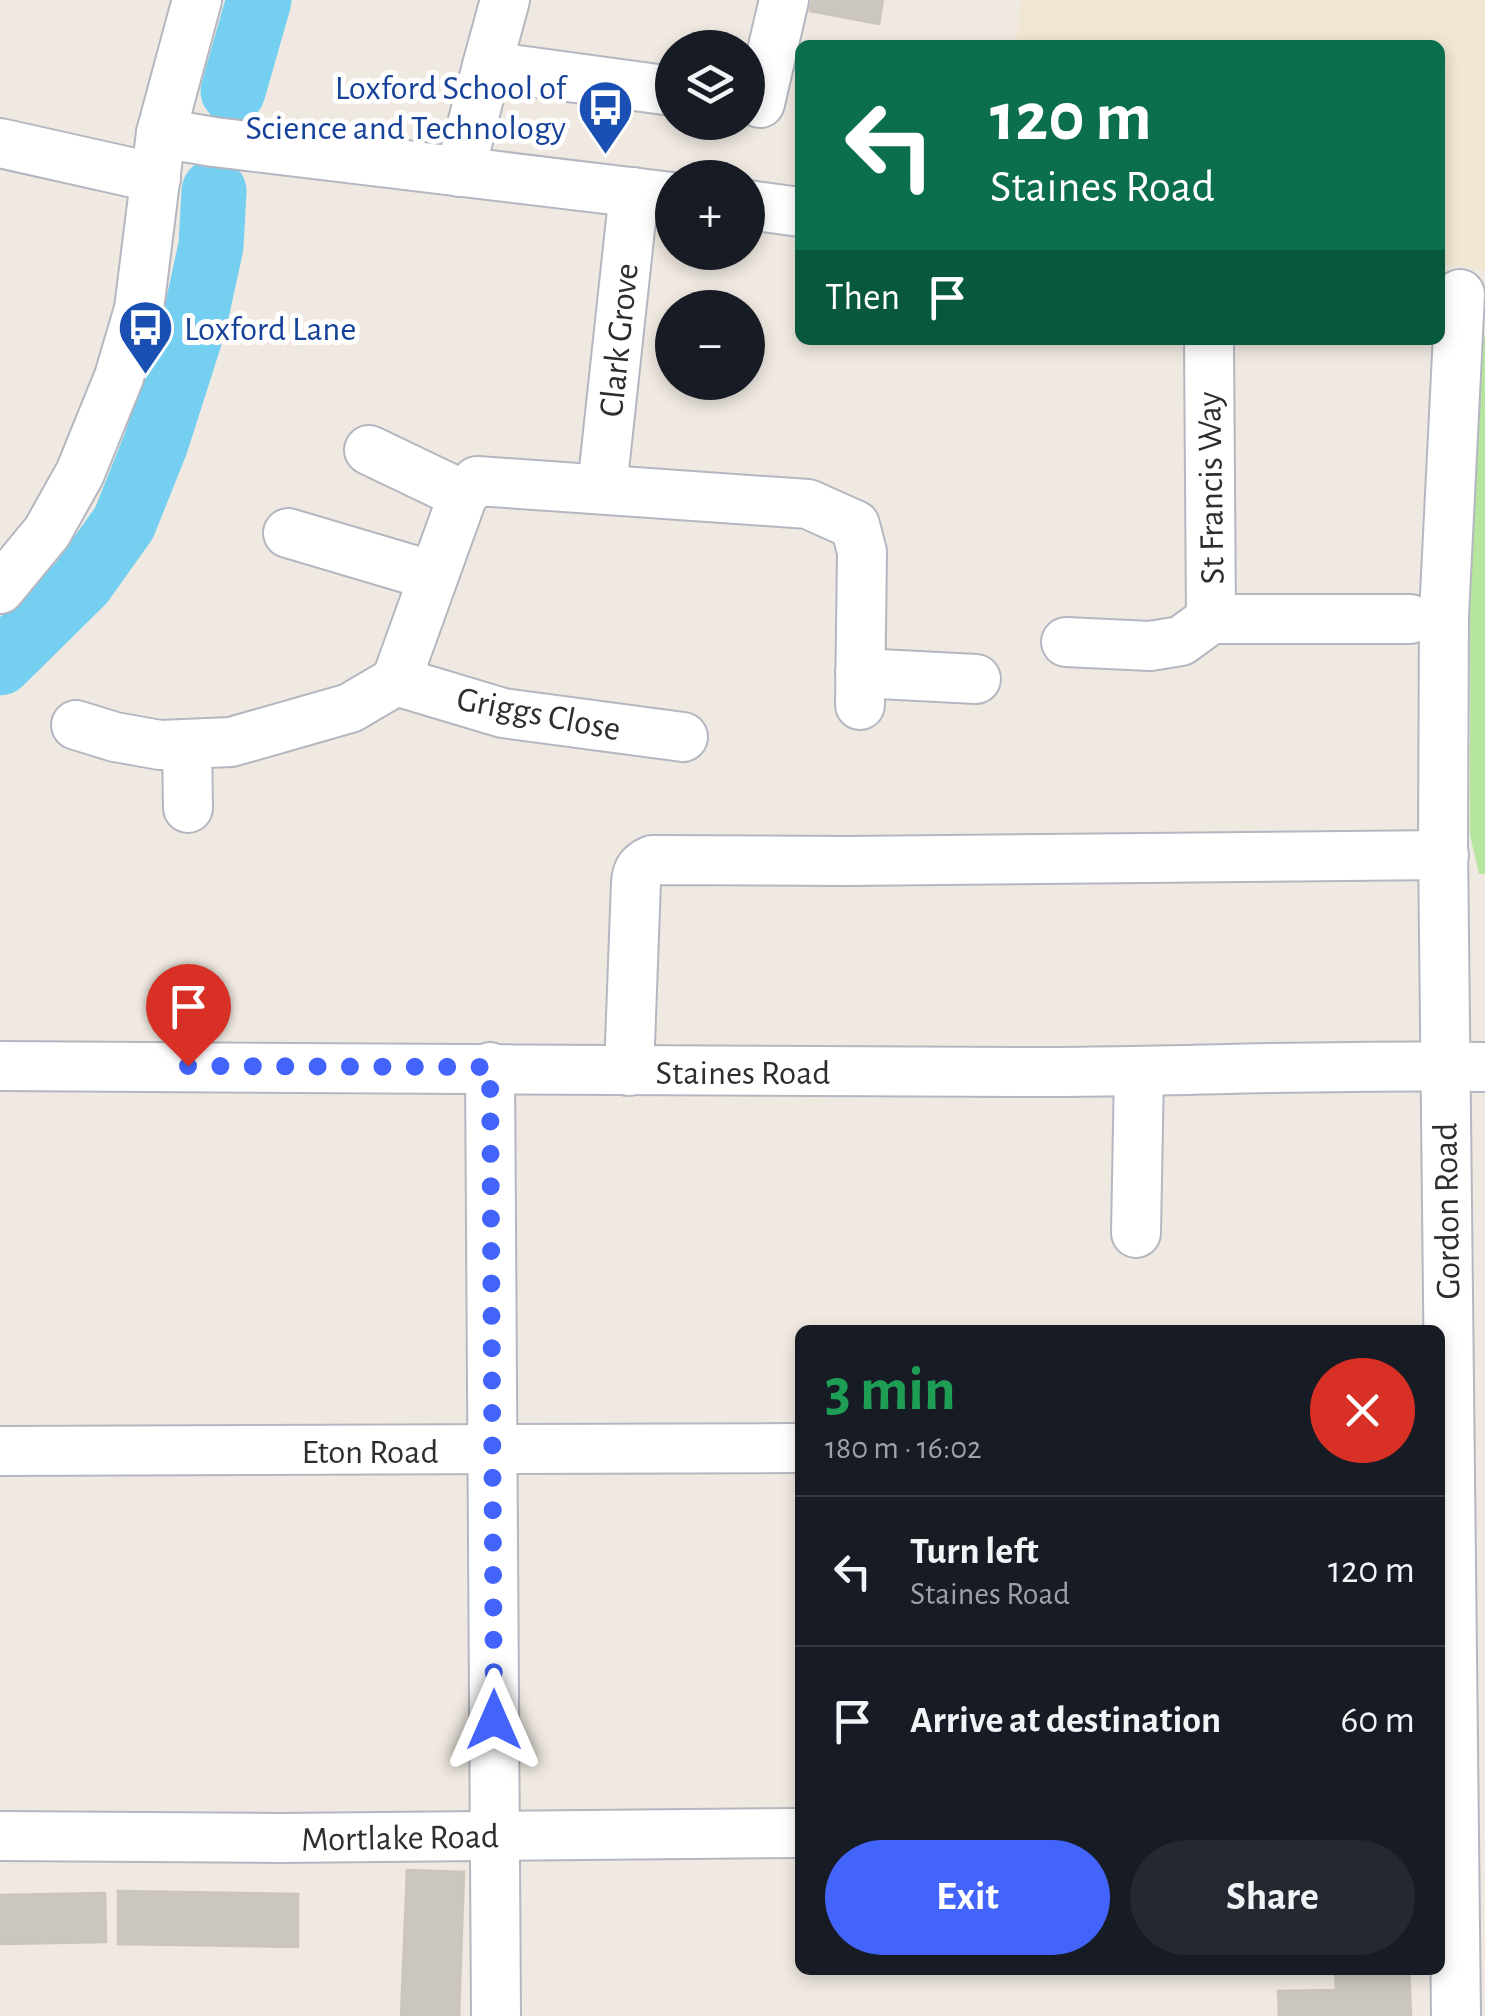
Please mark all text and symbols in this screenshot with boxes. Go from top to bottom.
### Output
map controls [655,30,765,400]
button: layers [655,30,765,140]
place label: Loxford School of Science and Technology [246,71,568,146]
bus stop icon: Loxford School of Science and Technology [575,77,635,156]
icon: left [825,80,955,210]
text: 120 m [990,83,1152,153]
button: + [655,160,765,270]
text: Staines Road [990,165,1215,210]
street label: Clark Grove [594,262,645,419]
icon: arrive [920,270,975,325]
text: Then [825,279,900,317]
button: − [655,290,765,400]
bus stop icon: Loxford Lane [115,298,175,377]
place label: Loxford Lane [184,312,356,347]
street label: St Francis Way [1192,391,1231,585]
street label: Griggs Close [454,681,624,747]
pin [146,964,231,1067]
icon: arrive [161,979,216,1034]
street label: Staines Road [656,1056,830,1091]
street label: Gordon Road [1428,1122,1467,1300]
button: close [1310,1358,1415,1463]
text: 3 min [825,1361,956,1421]
text: 180 m · 16:02 [825,1432,982,1464]
street label: Eton Road [301,1435,439,1470]
text: Turn left [910,1533,1038,1571]
icon: left [825,1544,880,1599]
text: 120 m [1328,1552,1415,1590]
text: Staines Road [910,1578,1070,1610]
position arrow [442,1668,546,1772]
icon: arrive [825,1694,880,1749]
text: Arrive at destination [910,1702,1221,1740]
text: 60 m [1340,1702,1415,1740]
street label: Mortlake Road [301,1819,499,1858]
button: Exit [825,1840,1110,1955]
button: Share [1130,1840,1415,1955]

